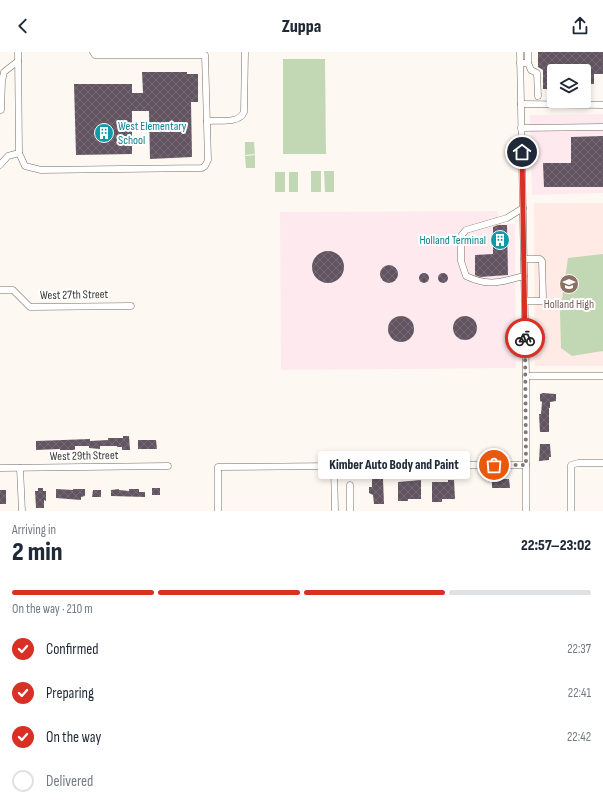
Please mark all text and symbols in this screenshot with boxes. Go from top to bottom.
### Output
icon: back [12,15,34,37]
icon: share [569,15,591,37]
text: Zuppa [282,16,321,37]
map controls [547,64,591,108]
button: layers [547,64,591,108]
place label: West Elementary School [118,119,187,148]
building icon: West Elementary School [93,122,115,144]
pin [505,135,539,169]
icon: home [511,141,533,163]
building icon: Holland Terminal [489,229,511,251]
place label: Holland Terminal [420,233,486,248]
school or university icon: Holland High [558,273,580,295]
street label: West 27th Street [40,287,109,303]
place label: Holland High [544,297,594,312]
courier [505,318,545,358]
icon: bike [514,327,536,349]
street label: West 29th Street [50,448,119,464]
pin [477,448,511,482]
callout: Kimber Auto Body and Paint [318,451,470,479]
icon: bag [483,454,505,476]
text: Kimber Auto Body and Paint [329,457,459,473]
text: Arriving in [12,522,56,538]
text: 22:57–23:02 [521,536,591,555]
text: 2 min [12,537,62,568]
text: On the way · 210 m [12,601,93,617]
icon: check [12,638,34,660]
text: Confirmed [46,640,99,659]
text: 22:37 [567,641,591,657]
icon: check [12,682,34,704]
text: Preparing [46,684,94,703]
text: 22:41 [568,685,591,701]
icon: check [12,726,34,748]
text: On the way [46,728,101,747]
text: 22:42 [567,729,591,745]
text: Delivered [46,772,93,791]

